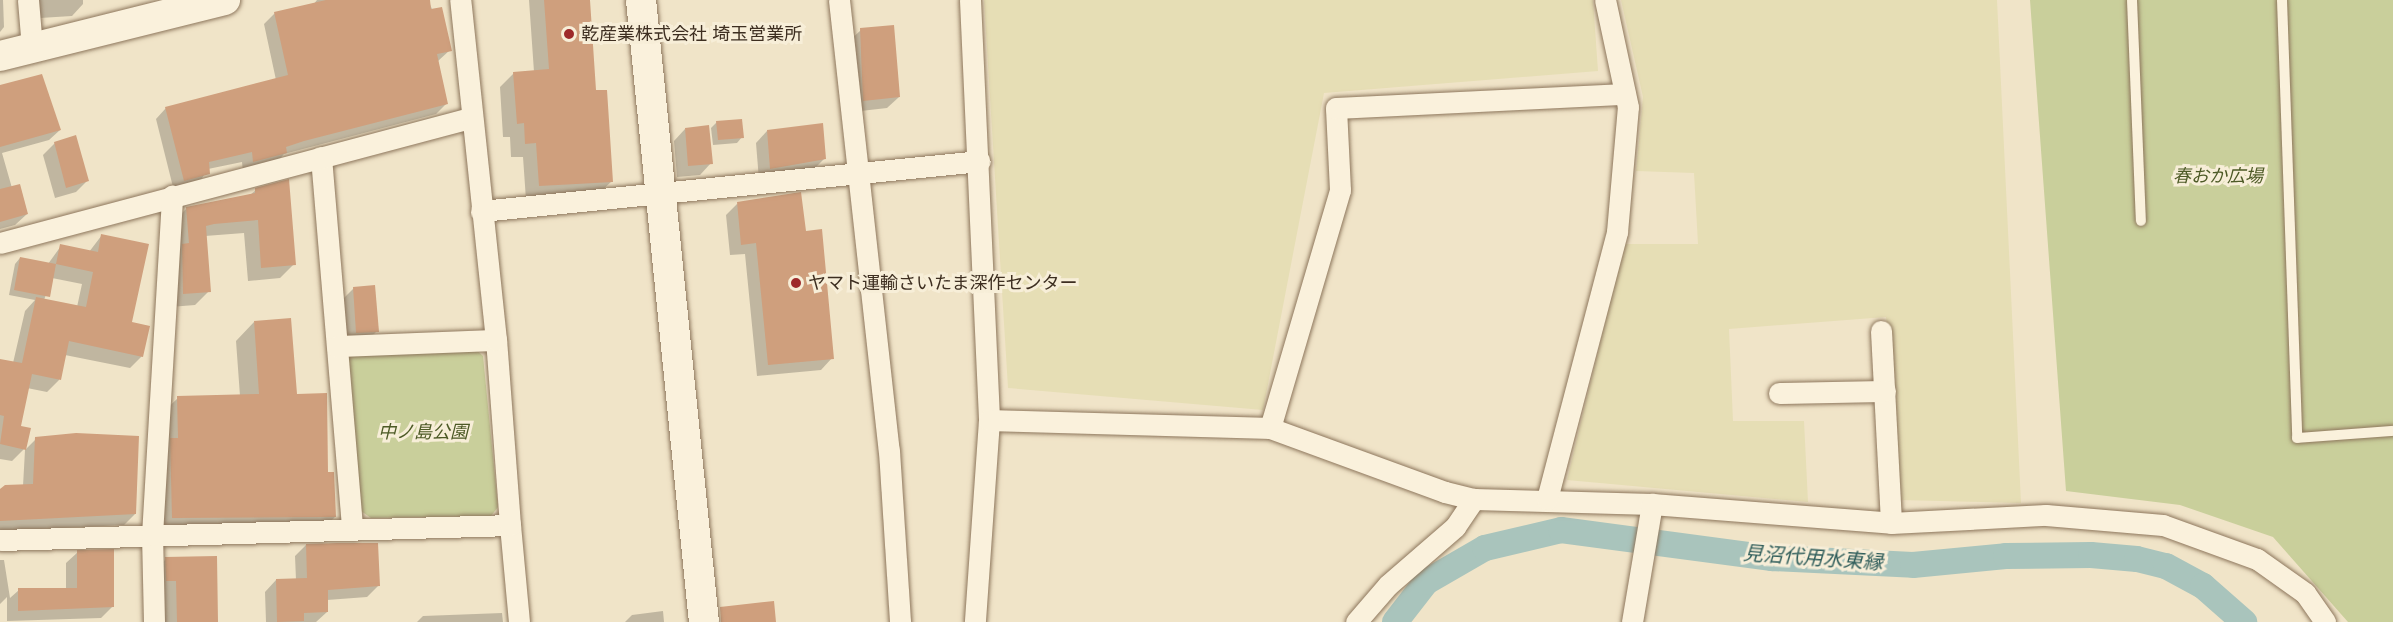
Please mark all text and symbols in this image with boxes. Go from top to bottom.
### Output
place label: 乾産業株式会社 埼玉営業所 [581,23,802,45]
marker: 乾産業株式会社 埼玉営業所 [562,27,576,41]
park label: 春おか広場 [2173,165,2263,187]
place label: ヤマト運輸さいたま深作センター [808,272,1078,294]
marker: ヤマト運輸さいたま深作センター [789,276,803,290]
park label: 中ノ島公園 [378,421,468,443]
water label: 見沼代用水東縁 [1742,541,1884,575]

